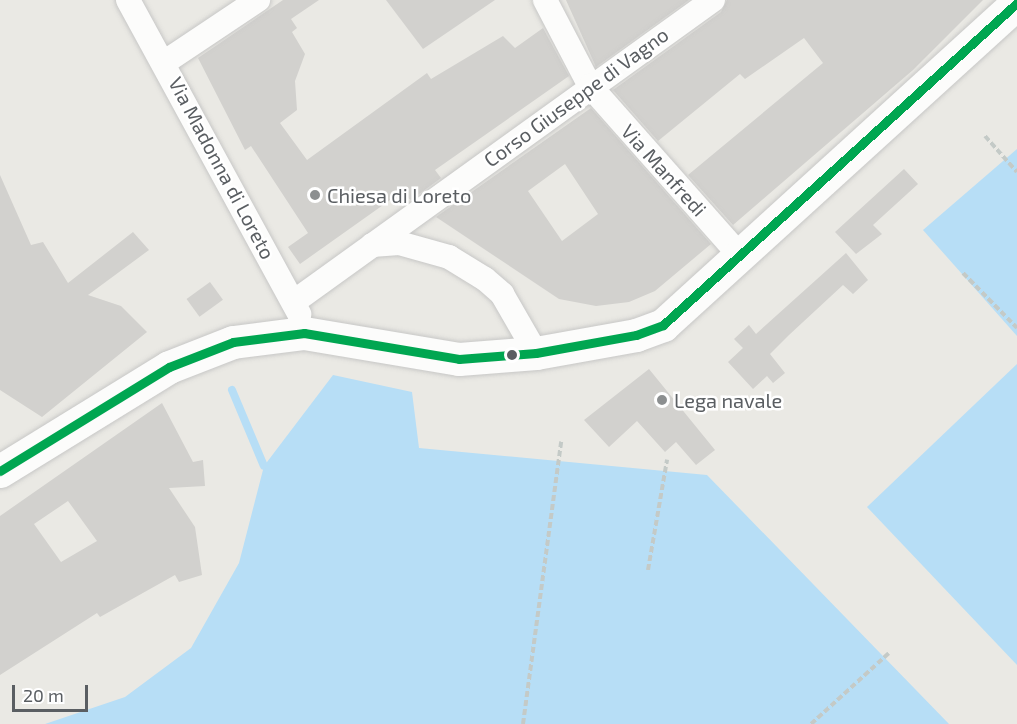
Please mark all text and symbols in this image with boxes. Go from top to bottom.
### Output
street label: Corso Giuseppe di Vagno [479,22,673,172]
street label: Via Madonna di Loreto [164,73,280,263]
street label: Via Manfredi [617,119,711,221]
place label: Chiesa di Loreto [327,183,471,207]
marker: Chiesa di Loreto [308,188,322,202]
unlabelled marker [506,349,518,361]
place label: Lega navale [674,388,782,412]
marker: Lega navale [655,393,669,407]
scale bar [15,673,92,711]
text: 20 m [23,684,64,706]

